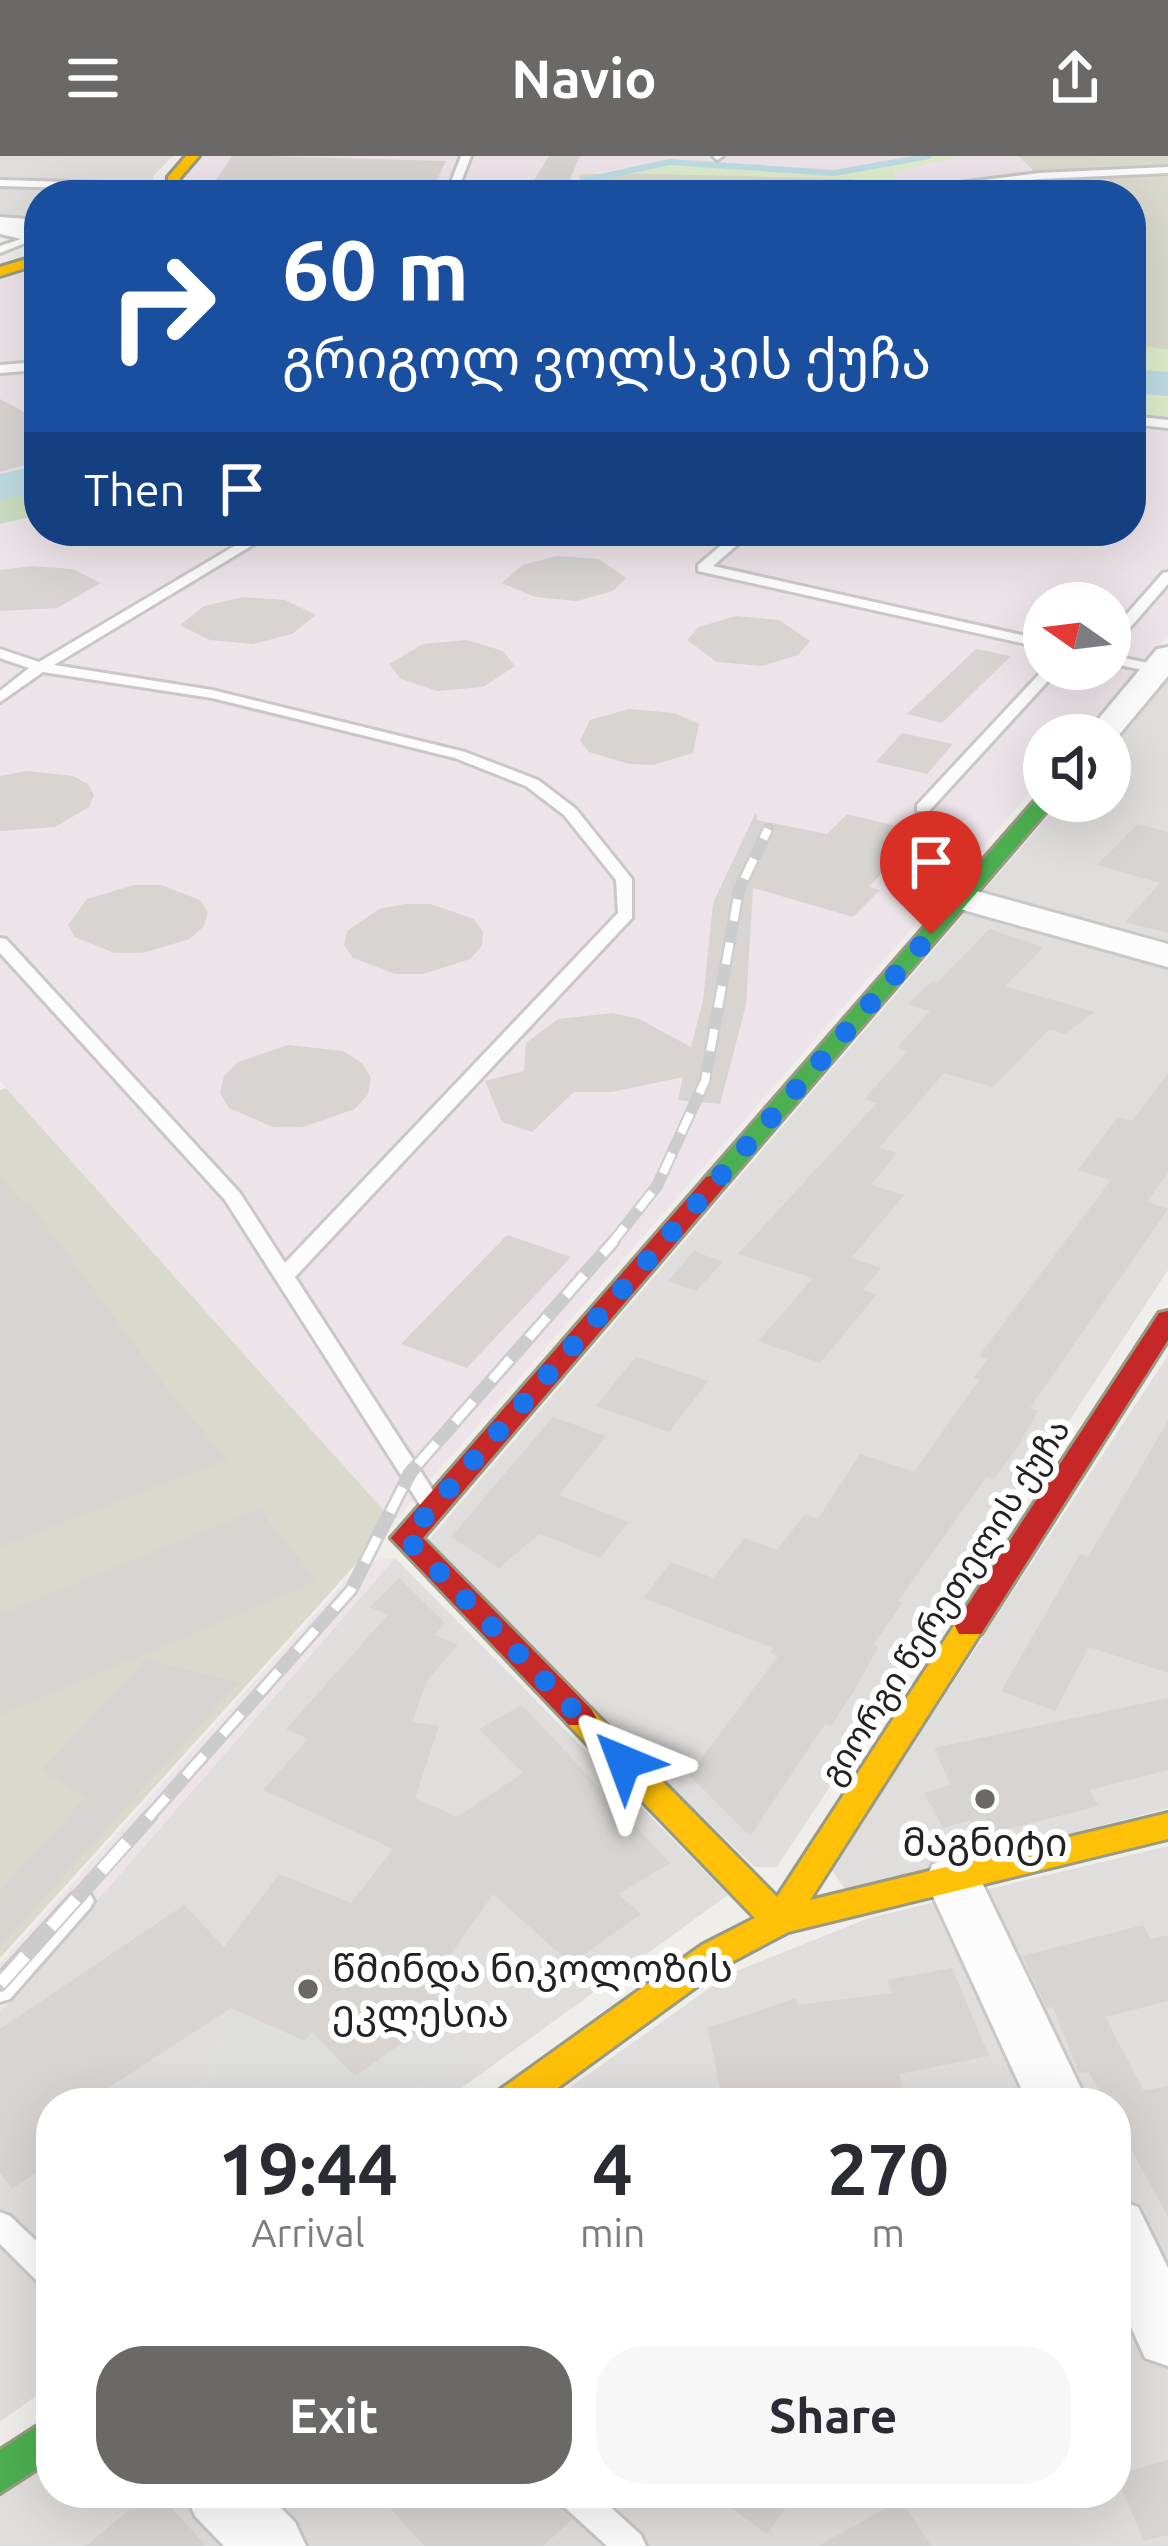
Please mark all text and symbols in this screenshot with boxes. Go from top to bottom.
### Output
icon: menu [60,45,126,111]
icon: share [1042,45,1108,111]
text: Navio [511,48,657,108]
text: 60 m [282,222,469,316]
icon: right [84,228,240,384]
text: გრიგოლ ვოლსკის ქუჩა [282,328,931,388]
icon: arrive [209,456,275,522]
text: Then [84,464,185,515]
north arrow [1023,582,1131,690]
map controls [1023,582,1131,822]
button: sound [1023,714,1131,822]
pin [880,811,982,934]
icon: arrive [898,829,964,895]
street label: გიორგი წერეთელის ქუჩა [812,1411,1079,1792]
position arrow [561,1699,687,1825]
marker: მაგნიტი [972,1786,998,1812]
place label: მაგნიტი [902,1820,1068,1866]
place label: წმინდა ნიკოლოზის ეკლესია [332,1946,733,2037]
marker: წმინდა ნიკოლოზის ეკლესია [295,1976,321,2002]
text: 19:44 [218,2128,398,2209]
text: 4 [592,2128,633,2209]
text: 270 [827,2128,949,2209]
text: Arrival [251,2211,365,2254]
text: min [580,2211,645,2254]
text: m [871,2211,905,2254]
button: Exit [96,2346,572,2484]
button: Share [596,2346,1071,2484]

